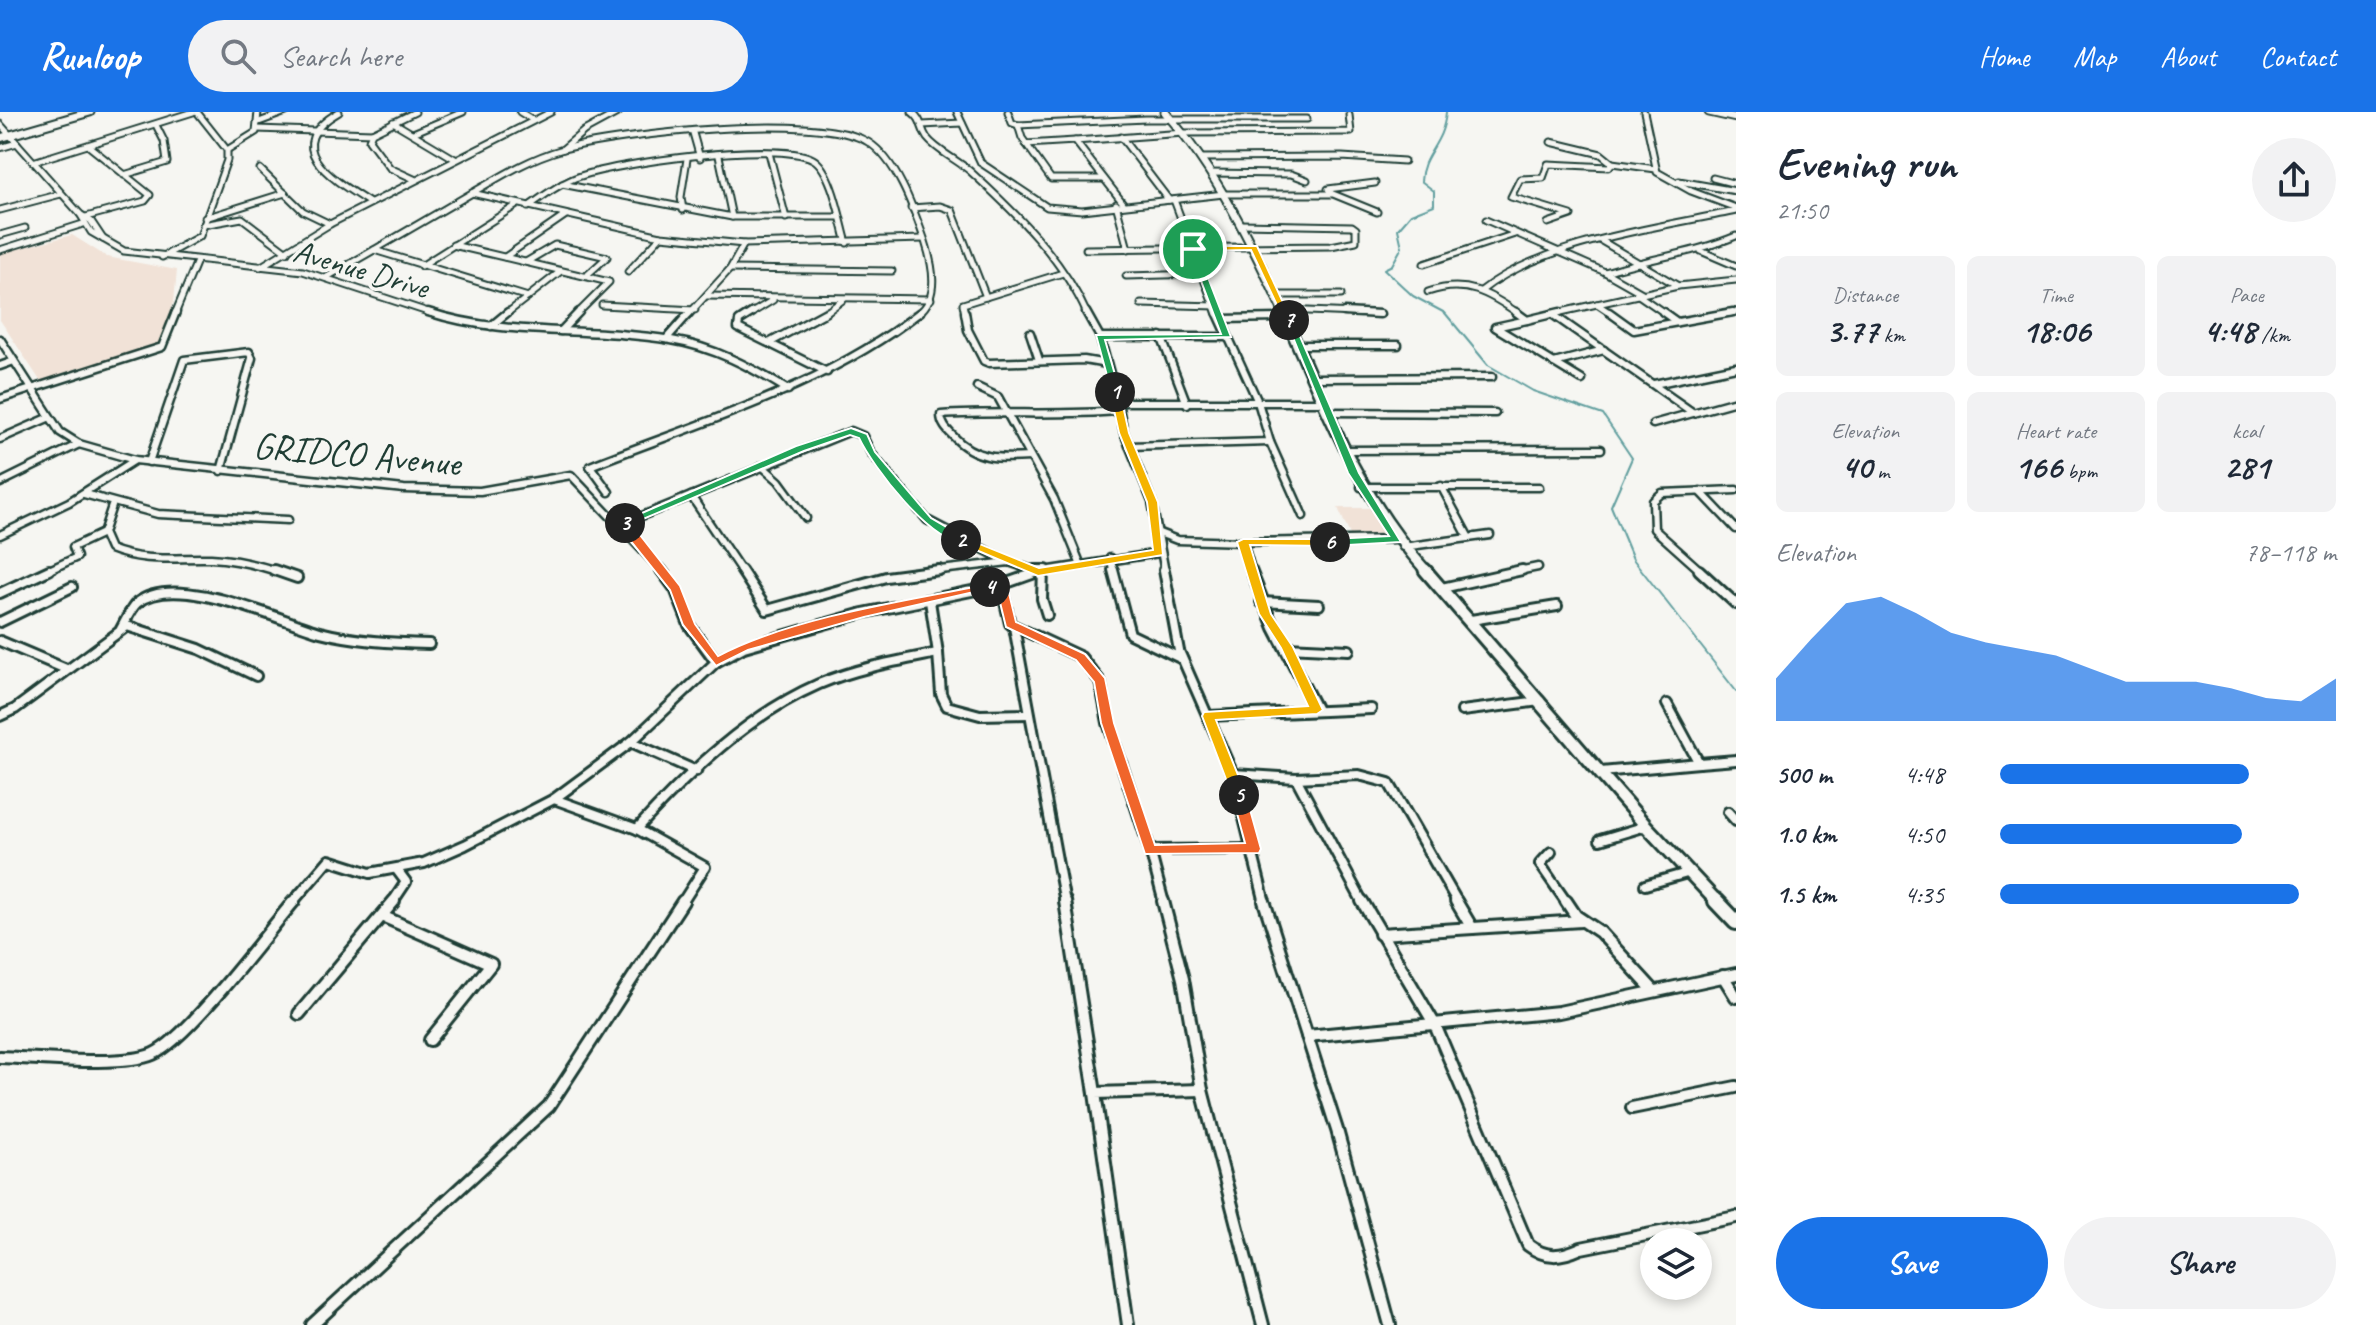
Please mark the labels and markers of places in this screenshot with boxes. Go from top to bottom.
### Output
pin [1159,215,1227,283]
pin: 7 [1269,300,1309,340]
pin: 1 [1095,372,1135,412]
pin: 3 [605,503,645,543]
pin: 2 [941,520,981,560]
pin: 6 [1310,522,1350,562]
pin: 4 [970,567,1010,607]
pin: 5 [1219,775,1259,815]

